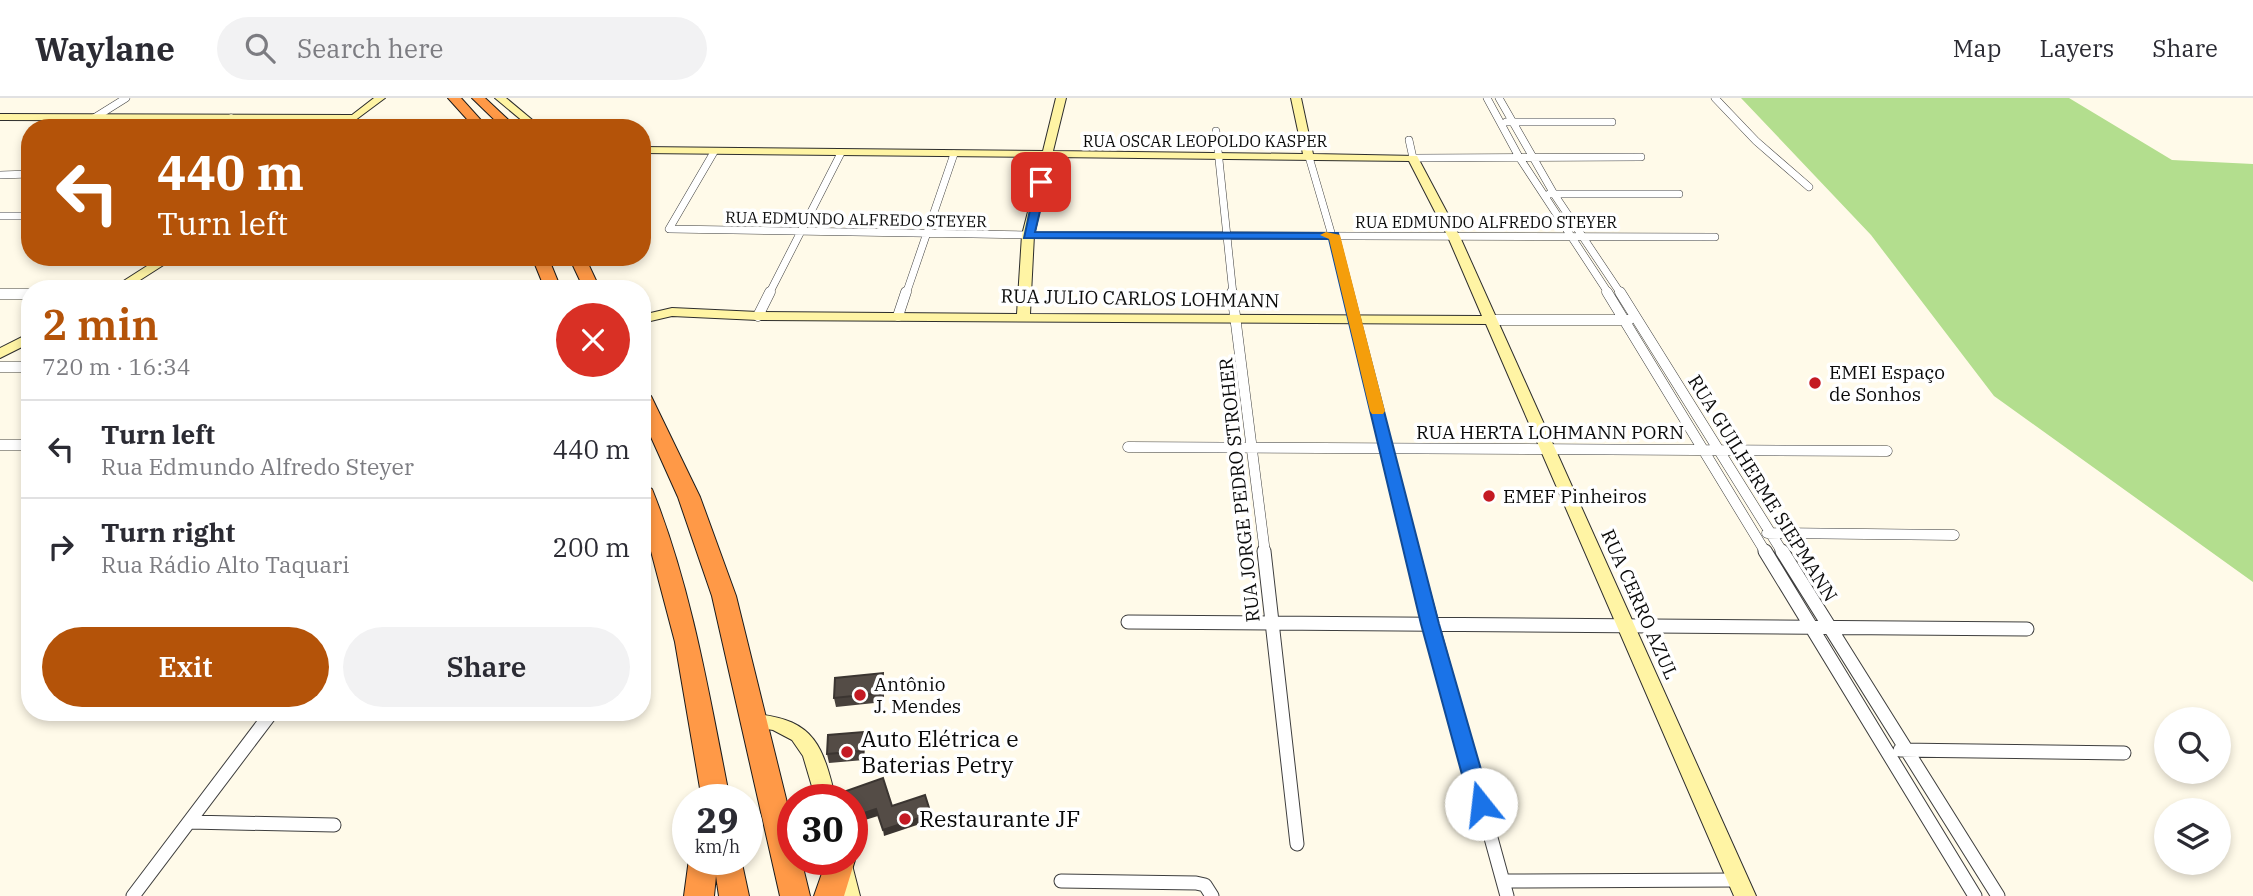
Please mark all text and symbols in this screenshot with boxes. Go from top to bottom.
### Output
search box [217,17,707,80]
text: Waylane [35,27,175,70]
icon: search [241,29,279,67]
text: Search here [297,31,443,65]
text: Map [1953,32,2001,64]
text: Layers [2039,32,2114,64]
text: Share [2152,32,2218,64]
street label: RUA OSCAR LEOPOLDO KASPER [1083,131,1328,151]
text: 440 m [157,140,304,203]
icon: left [42,147,133,238]
pin [1011,152,1071,212]
icon: arrive [1022,163,1060,201]
text: Turn left [157,202,288,244]
street label: RUA EDMUNDO ALFREDO STEYER [725,207,987,231]
street label: RUA EDMUNDO ALFREDO STEYER [1355,212,1617,232]
street label: RUA JULIO CARLOS LOHMANN [1000,284,1280,312]
text: 2 min [42,297,159,352]
button: close [556,303,630,377]
text: 720 m · 16:34 [42,351,191,381]
street label: RUA JORGE PEDRO STROHER [1213,356,1265,624]
place label: EMEI Espaço de Sonhos [1829,360,1945,406]
street label: RUA GUILHERME SIEPMANN [1683,370,1843,606]
marker: EMEI Espaço de Sonhos [1807,375,1823,391]
text: Turn left [101,417,215,451]
street label: RUA HERTA LOHMANN PORN [1416,420,1684,444]
icon: left [42,430,80,468]
text: 440 m [552,432,630,466]
text: Rua Edmundo Alfredo Steyer [101,451,414,481]
place label: EMEF Pinheiros [1503,484,1647,508]
marker: EMEF Pinheiros [1481,488,1497,504]
text: Turn right [101,515,235,549]
street label: RUA CERRO AZUL [1596,525,1684,683]
icon: right [42,528,80,566]
text: 200 m [552,530,630,564]
text: Rua Rádio Alto Taquari [101,549,350,579]
button: Exit [42,627,329,707]
button: Share [343,627,630,707]
place label: Antônio J. Mendes [874,672,961,718]
marker: Antônio J. Mendes [852,687,868,703]
map controls [2154,707,2231,875]
button: search [2154,707,2231,784]
place label: Auto Elétrica e Baterias Petry [861,723,1019,779]
marker: Auto Elétrica e Baterias Petry [839,744,855,760]
position arrow [1444,767,1518,841]
speed limit sign: 30 [777,784,868,875]
text: 29 [696,797,739,843]
button: layers [2154,798,2231,875]
place label: Restaurante JF [919,803,1080,833]
marker: Restaurante JF [897,811,913,827]
text: km/h [695,835,740,858]

